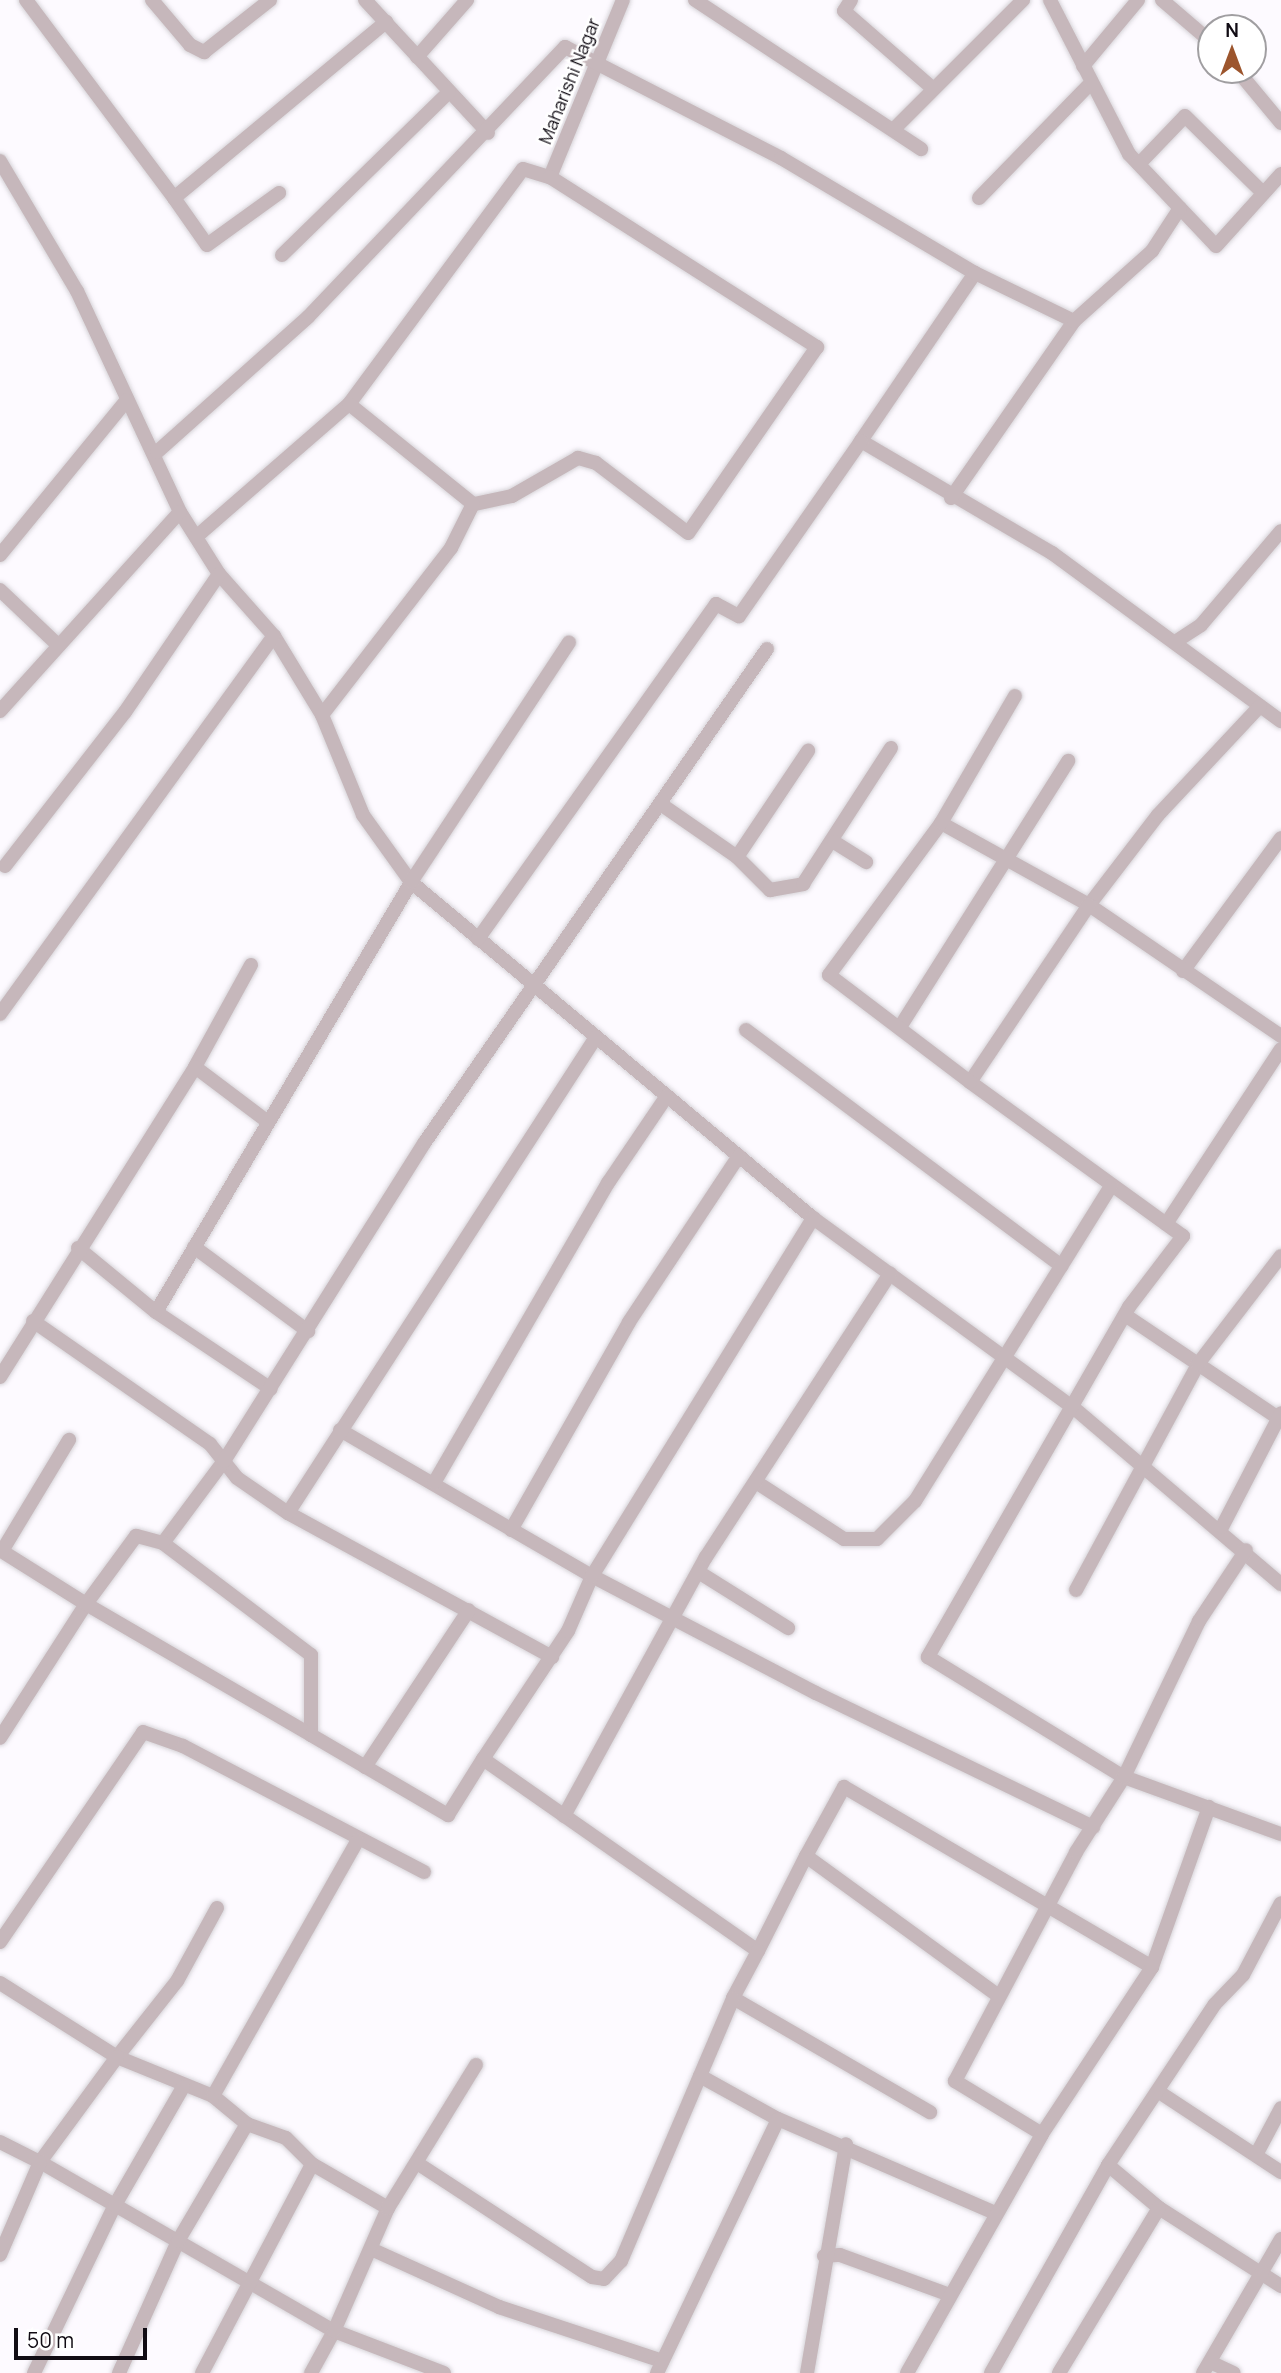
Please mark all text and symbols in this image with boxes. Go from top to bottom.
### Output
north arrow [1197,14,1267,84]
street label: Maharishi Nagar [534,15,604,147]
text: N [1225,17,1239,43]
scale bar [18,2314,150,2358]
text: 50 m [27,2326,74,2354]

